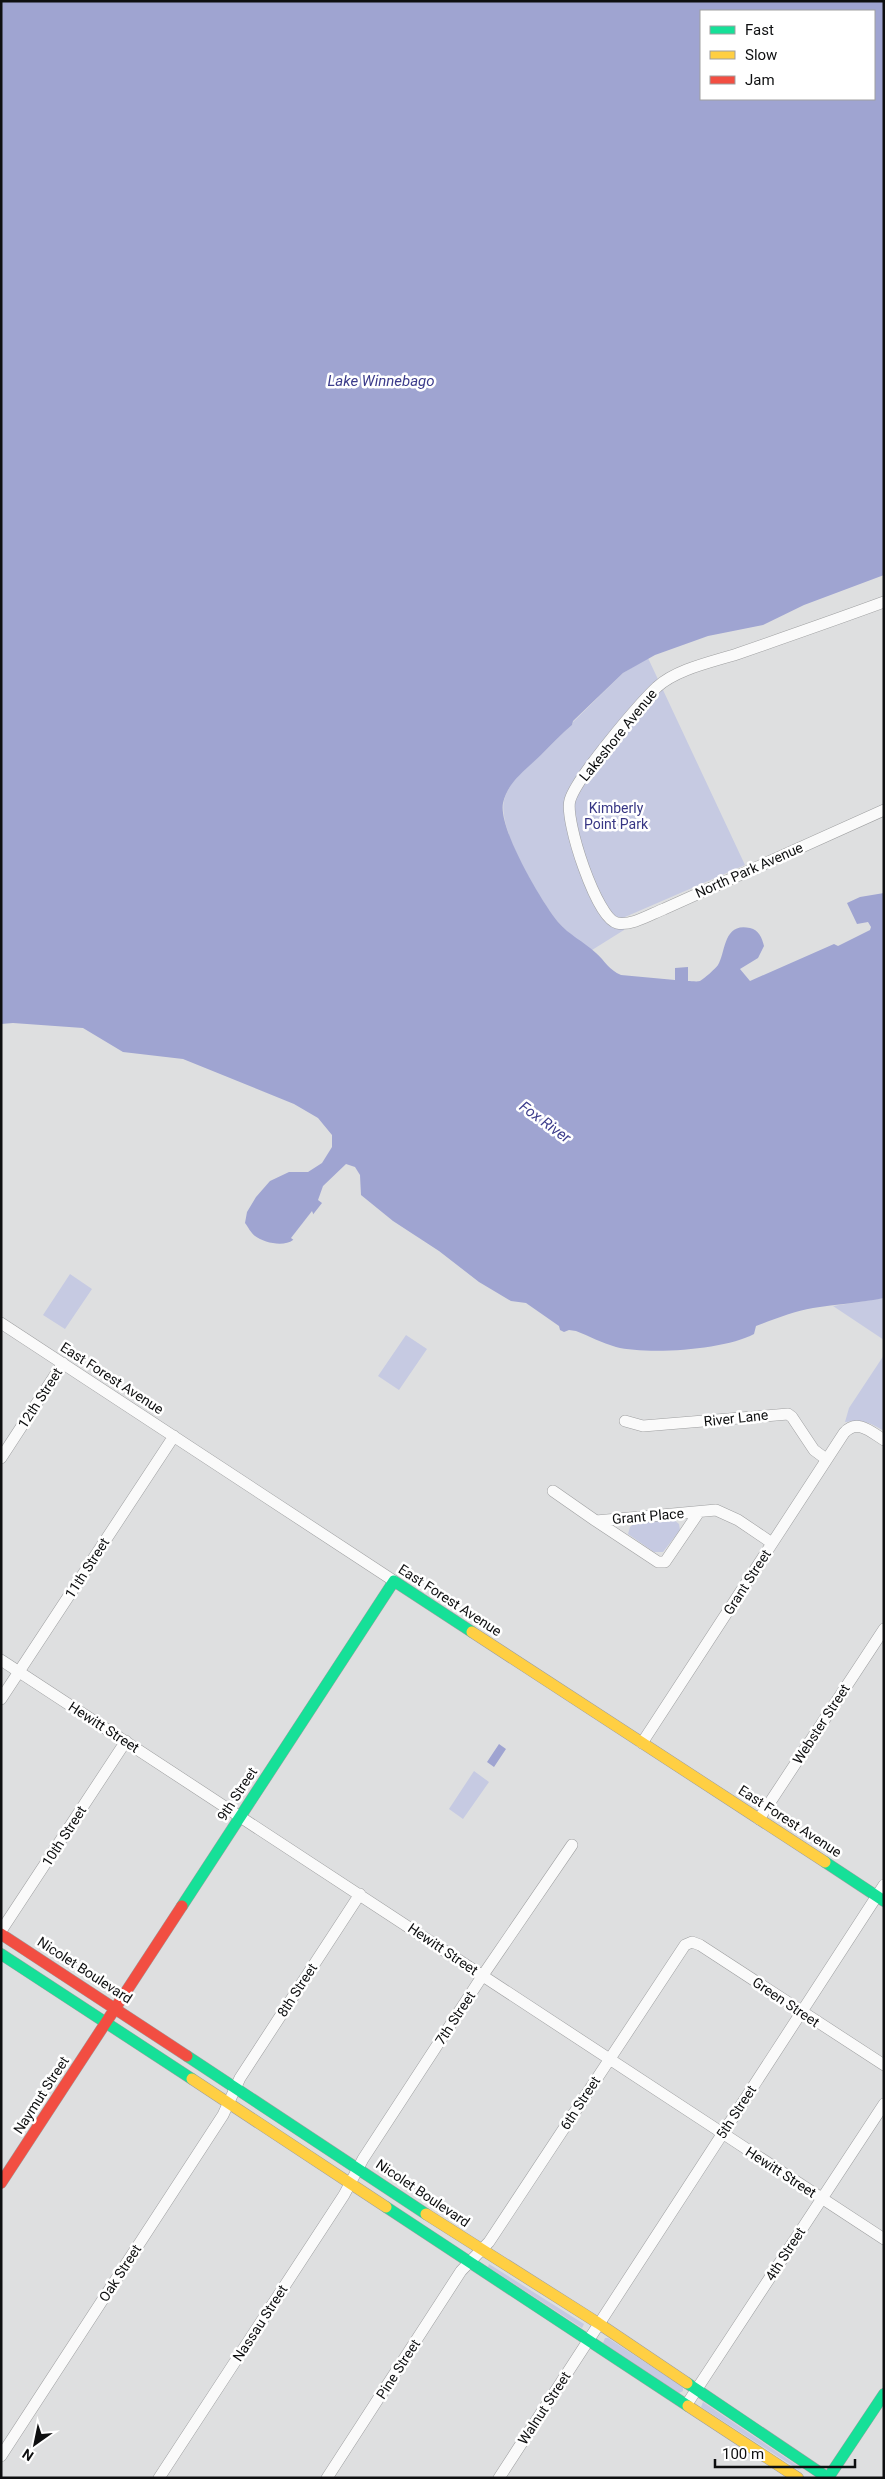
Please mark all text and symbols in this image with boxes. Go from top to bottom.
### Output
legend [700,10,875,100]
text: Fast [745,21,774,39]
text: Slow [745,46,777,64]
text: Jam [745,71,775,89]
water label: Lake Winnebago [327,372,435,390]
street label: Lakeshore Avenue [576,686,660,784]
park label: Kimberly Point Park [584,800,649,832]
street label: North Park Avenue [693,839,805,901]
water label: Fox River [516,1097,575,1147]
street label: East Forest Avenue [58,1339,166,1417]
street label: 12th Street [15,1365,66,1431]
street label: River Lane [703,1407,769,1429]
street label: Grant Place [611,1505,685,1527]
street label: 11th Street [62,1535,113,1601]
street label: Grant Street [720,1546,774,1618]
street label: East Forest Avenue [396,1561,504,1639]
street label: Webster Street [789,1681,853,1767]
street label: Hewitt Street [66,1698,143,1756]
street label: 9th Street [214,1764,260,1824]
street label: East Forest Avenue [736,1782,844,1860]
street label: 10th Street [39,1803,90,1869]
street label: Hewitt Street [405,1920,481,1978]
street label: Nicolet Boulevard [35,1933,135,2007]
street label: 8th Street [274,1960,320,2020]
street label: Green Street [750,1974,823,2030]
street label: 7th Street [432,1988,478,2048]
street label: Naymut Street [10,2053,72,2137]
street label: 6th Street [557,2073,603,2133]
street label: 5th Street [713,2082,759,2142]
street label: Hewitt Street [743,2143,820,2201]
street label: Nicolet Boulevard [373,2156,473,2230]
street label: 4th Street [762,2224,808,2284]
street label: Oak Street [96,2241,145,2305]
street label: Nassau Street [229,2281,291,2364]
street label: Pine Street [373,2336,423,2402]
street label: Walnut Street [515,2368,574,2447]
north arrow [10,2419,60,2469]
scale bar [715,2436,855,2468]
text: N [19,2445,36,2464]
text: 100 m [722,2445,764,2463]

